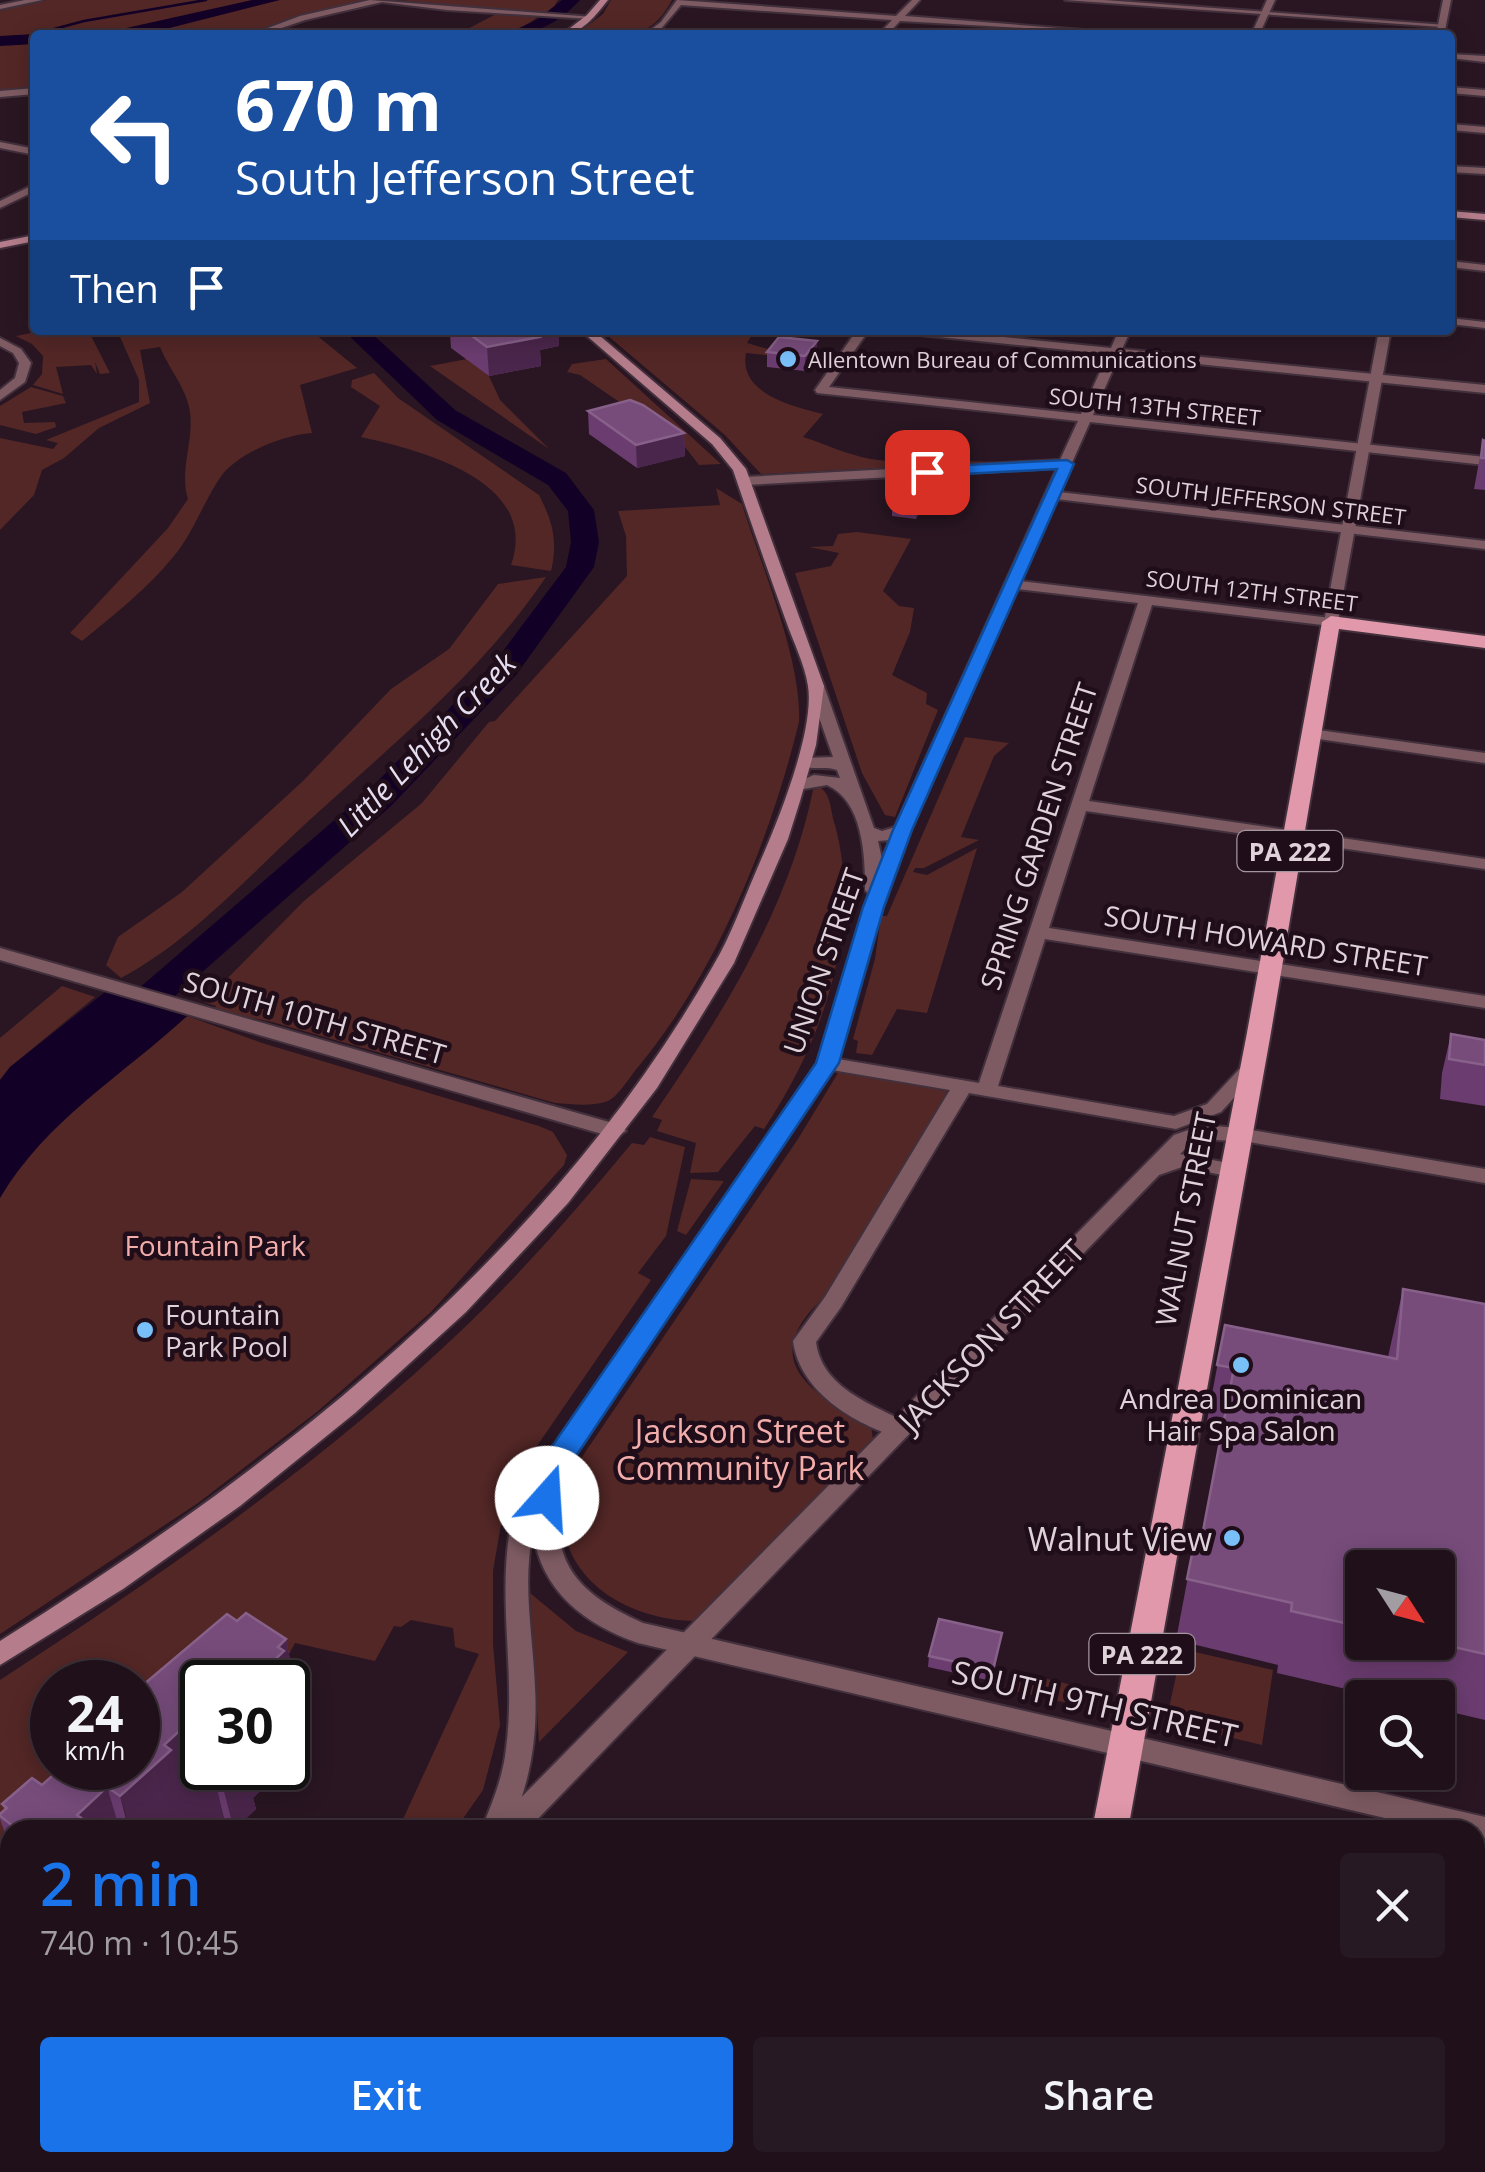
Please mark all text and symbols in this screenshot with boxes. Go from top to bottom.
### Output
text: 670 m [235,56,442,152]
icon: left [70,70,200,200]
text: South Jefferson Street [235,147,694,208]
icon: arrive [179,260,234,315]
text: Then [70,262,159,314]
place label: Allentown Bureau of Communications [808,344,1197,374]
marker: Allentown Bureau of Communications [777,348,799,370]
street label: SOUTH 13TH STREET [1048,380,1262,432]
pin [885,430,970,515]
icon: arrive [900,445,955,500]
street label: SOUTH JEFFERSON STREET [1134,469,1408,531]
street label: SOUTH 12TH STREET [1145,562,1359,618]
water label: Little Lehigh Creek [328,642,525,845]
street label: SPRING GARDEN STREET [970,677,1106,994]
road number: PA 222 [1238,831,1342,871]
street label: UNION STREET [773,863,873,1059]
street label: SOUTH HOWARD STREET [1102,896,1431,984]
street label: SOUTH 10TH STREET [180,961,451,1073]
street label: WALNUT STREET [1146,1108,1224,1329]
park label: Fountain Park [124,1226,306,1264]
street label: JACKSON STREET [886,1229,1094,1443]
place label: Fountain Park Pool [165,1295,288,1365]
marker: Fountain Park Pool [134,1319,156,1341]
marker: Andrea Dominican Hair Spa Salon [1230,1354,1252,1376]
place label: Andrea Dominican Hair Spa Salon [1120,1379,1362,1449]
park label: Jackson Street Community Park [616,1409,865,1489]
position arrow [495,1446,599,1550]
place label: Walnut View [1028,1517,1212,1560]
marker: Walnut View [1221,1527,1243,1549]
north arrow [1345,1550,1455,1660]
map controls [1345,1550,1455,1790]
road number: PA 222 [1090,1634,1194,1674]
street label: SOUTH 9TH STREET [948,1649,1242,1757]
speed limit sign: 30 [180,1660,310,1790]
text: 24 [66,1679,124,1747]
button: search [1345,1680,1455,1790]
text: km/h [65,1733,125,1767]
text: 2 min [40,1842,202,1924]
button: close [1340,1853,1445,1958]
text: 740 m · 10:45 [40,1921,239,1964]
button: Exit [40,2037,733,2152]
button: Share [753,2037,1445,2152]

